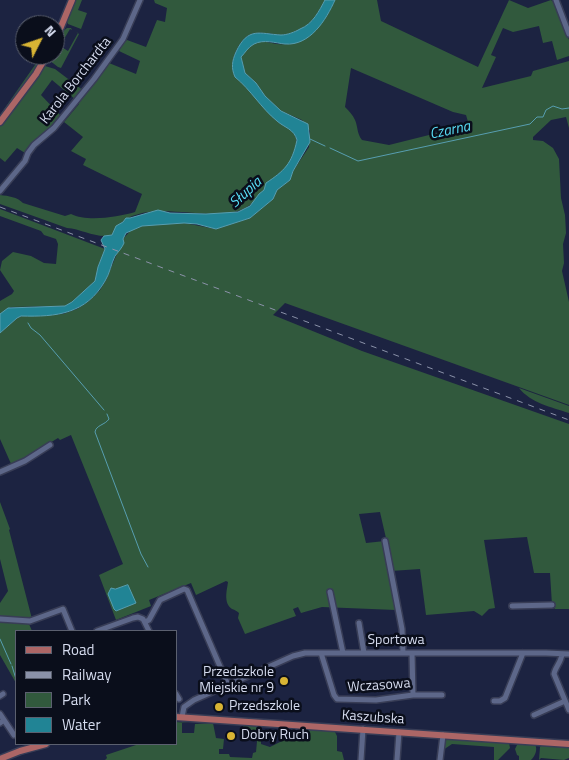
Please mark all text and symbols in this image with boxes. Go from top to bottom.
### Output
north arrow [15,15,65,65]
text: N [40,20,62,41]
street label: Karola Borchardta [37,34,115,128]
water label: Czarna [428,118,472,144]
water label: Słupia [226,174,266,212]
legend [15,630,178,745]
street label: Sportowa [367,633,425,649]
text: Road [62,638,94,661]
text: Railway [62,663,112,686]
place label: Przedszkole Miejskie nr 9 [199,665,274,698]
marker: Przedszkole Miejskie nr 9 [278,675,290,687]
street label: Wczasowa [347,675,411,697]
text: Park [62,688,91,711]
place label: Przedszkole [229,699,300,715]
marker: Przedszkole [213,701,225,713]
street label: Kaszubska [341,707,405,729]
text: Water [62,713,101,736]
place label: Dobry Ruch [241,728,309,744]
marker: Dobry Ruch [225,730,237,742]

